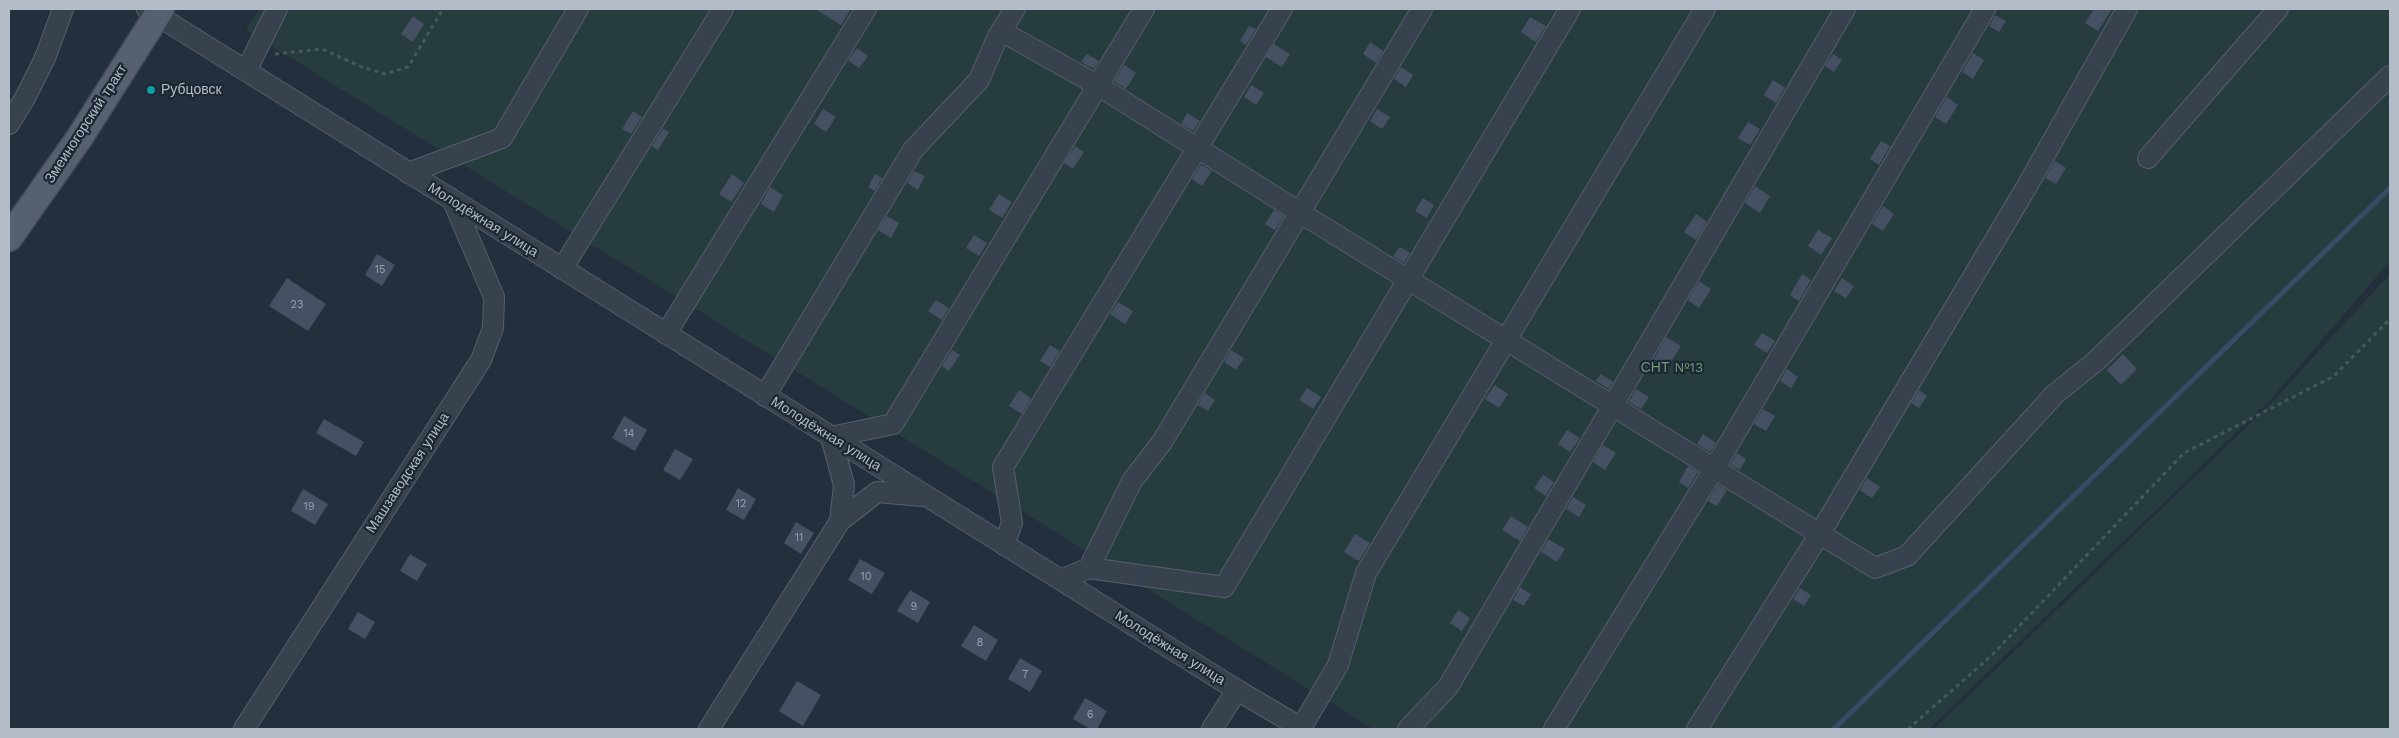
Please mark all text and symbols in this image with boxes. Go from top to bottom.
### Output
street label: Змеиногорский тракт [41,62,131,186]
place label: Рубцовск [161,82,222,98]
marker: Рубцовск [145,84,157,96]
street label: Молодёжная улица [425,179,541,261]
house number: 15 [375,263,385,277]
house number: 23 [291,298,303,312]
park label: СНТ №13 [1641,360,1703,376]
street label: Молодёжная улица [768,393,884,475]
street label: Машзаводская улица [363,410,453,536]
house number: 14 [623,427,635,441]
house number: 12 [736,497,746,511]
house number: 19 [303,500,315,514]
house number: 11 [795,531,803,545]
house number: 10 [860,570,872,584]
house number: 9 [911,600,917,614]
street label: Молодёжная улица [1112,607,1228,689]
house number: 8 [977,636,983,650]
house number: 7 [1022,668,1028,682]
house number: 6 [1087,708,1093,722]

